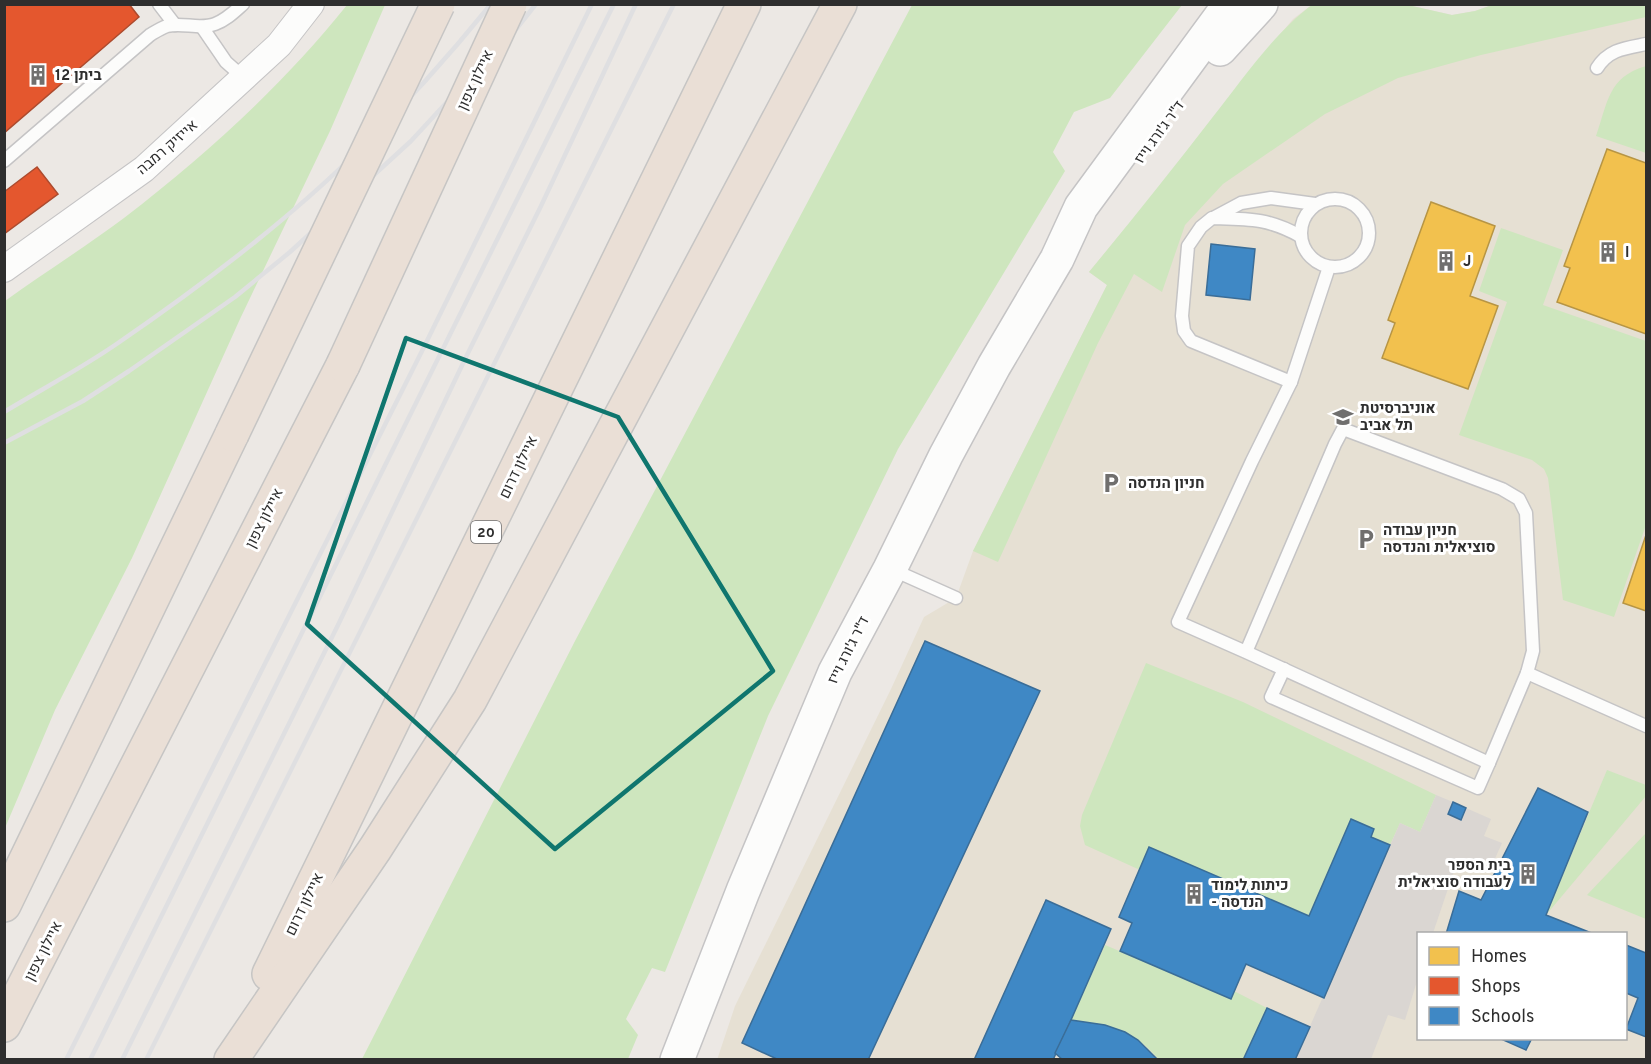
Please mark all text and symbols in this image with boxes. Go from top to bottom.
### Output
street label: איילון צפון [454,47,499,114]
building icon: ביתן 12 [26,63,50,87]
place label: ביתן 12 [55,67,102,86]
street label: ד"ר ג'ורג וייז [1131,97,1190,168]
street label: אייזיק רמבה [133,116,203,180]
building icon: I [1596,240,1620,264]
place label: I [1625,244,1629,263]
building icon: J [1434,249,1458,273]
place label: J [1463,253,1471,272]
place label: אוניברסיטת תל אביב [1360,400,1435,436]
school or university icon: אוניברסיטת תל אביב [1331,405,1355,429]
street label: איילון דרום [496,433,543,502]
parking icon: חניון הנדסה [1099,471,1123,495]
place label: חניון הנדסה [1128,475,1204,494]
street label: איילון צפון [242,485,289,552]
road number: 20 [471,521,501,543]
place label: חניון עבודה סוציאלית והנדסה [1383,522,1495,558]
parking icon: חניון עבודה סוציאלית והנדסה [1354,527,1378,551]
street label: ד"ר ג'ורג וייז [824,613,875,688]
place label: בית הספר לעבודה סוציאלית [1398,857,1511,893]
building icon: בית הספר לעבודה סוציאלית [1516,862,1540,886]
street label: איילון דרום [282,870,329,939]
place label: כיתות לימוד - הנדסה [1211,877,1289,913]
building icon: כיתות לימוד - הנדסה [1182,882,1206,906]
street label: איילון צפון [21,918,68,985]
legend [1417,932,1627,1040]
text: Homes [1471,946,1527,969]
text: Shops [1471,976,1521,999]
text: Schools [1471,1006,1534,1029]

